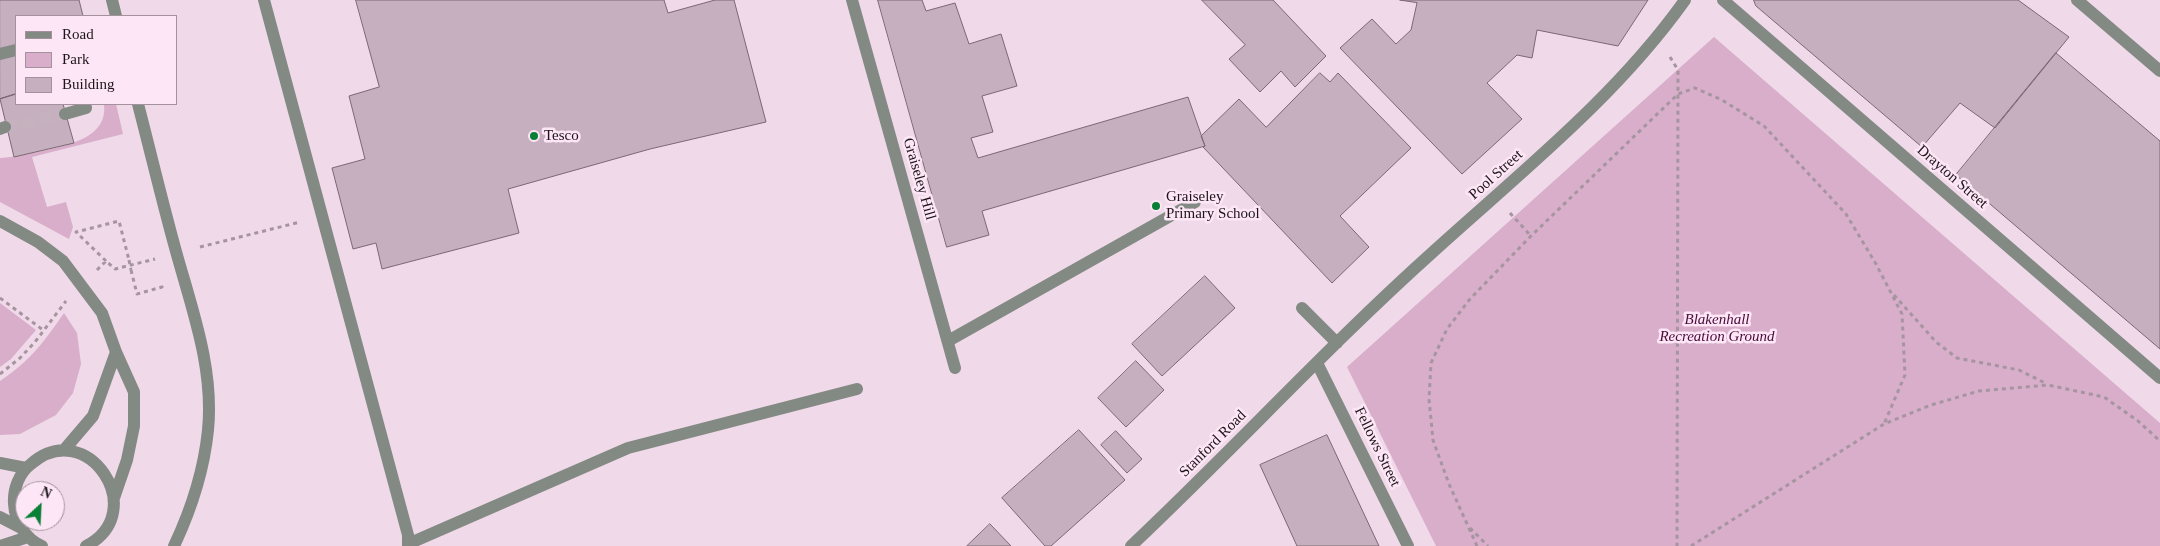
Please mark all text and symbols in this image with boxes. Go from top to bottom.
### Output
legend [15,15,178,105]
text: Road [62,26,94,42]
text: Park [62,51,90,67]
text: Building [62,76,115,92]
place label: Tesco [544,127,579,145]
marker: Tesco [528,130,540,142]
street label: Graiseley Hill [899,136,939,222]
street label: Drayton Street [1913,141,1991,213]
street label: Pool Street [1465,146,1527,204]
place label: Graiseley Primary School [1166,188,1260,223]
marker: Graiseley Primary School [1150,200,1162,212]
park label: Blakenhall Recreation Ground [1659,311,1775,346]
street label: Fellows Street [1350,404,1404,490]
street label: Stanford Road [1176,407,1250,481]
north arrow [15,481,65,531]
text: N [38,484,54,502]

